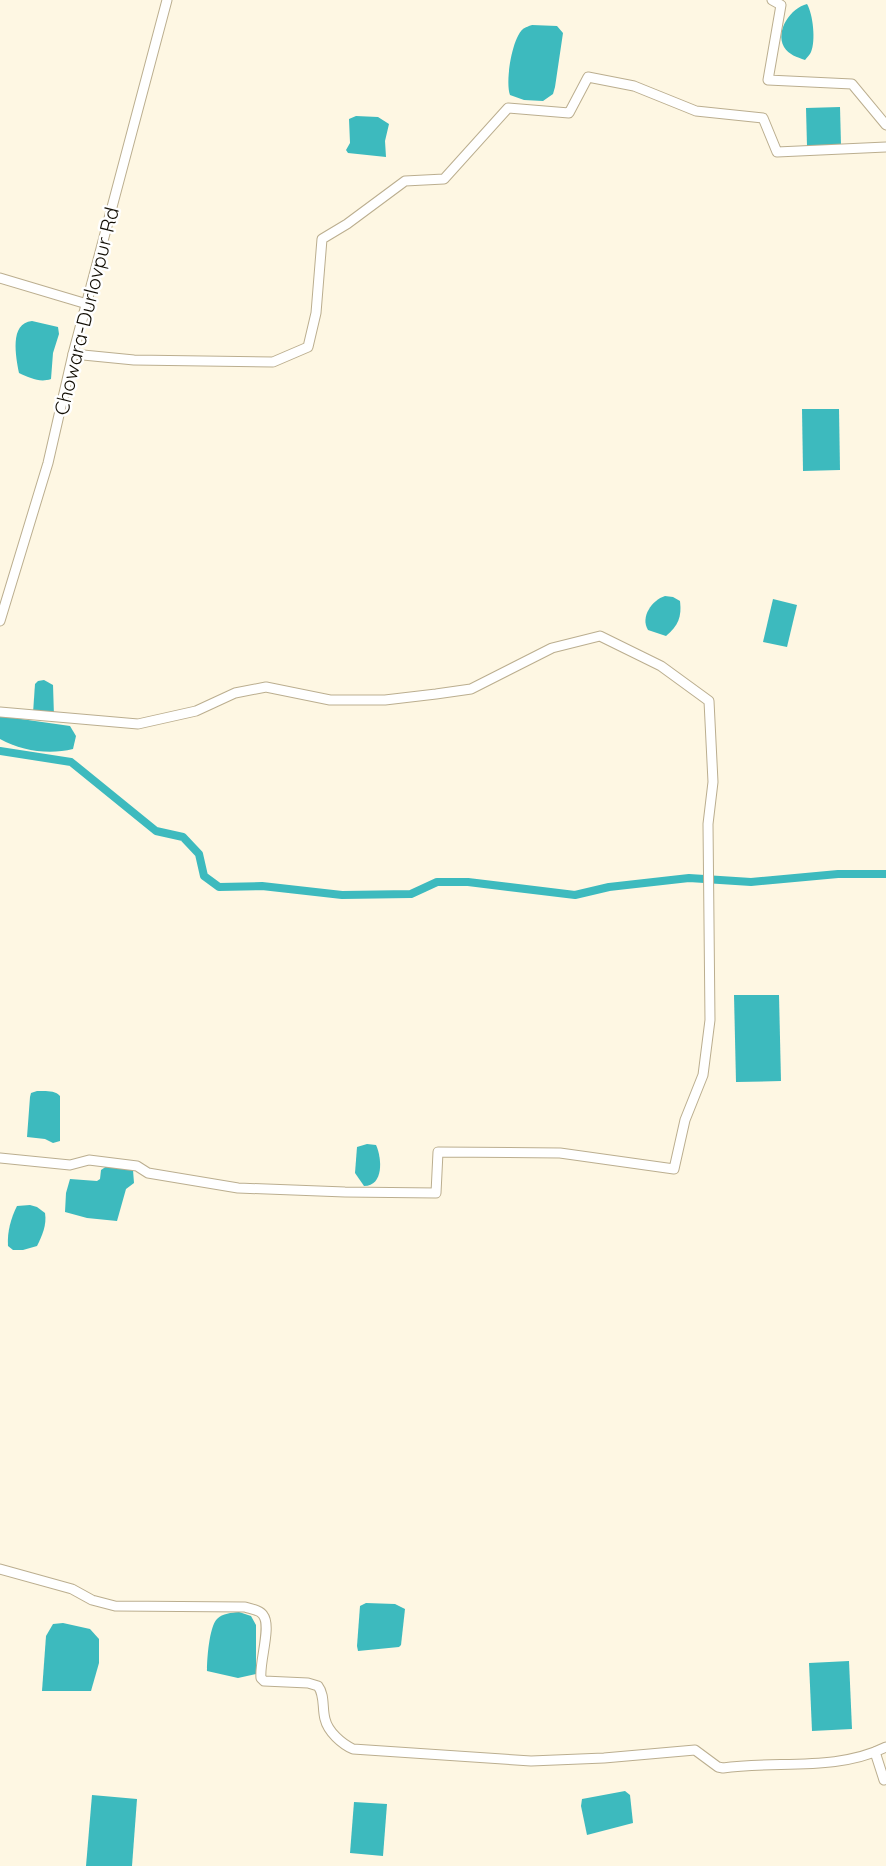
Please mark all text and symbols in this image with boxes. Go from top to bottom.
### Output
street label: Chowara-Durlovpur Rd [48,204,124,418]

